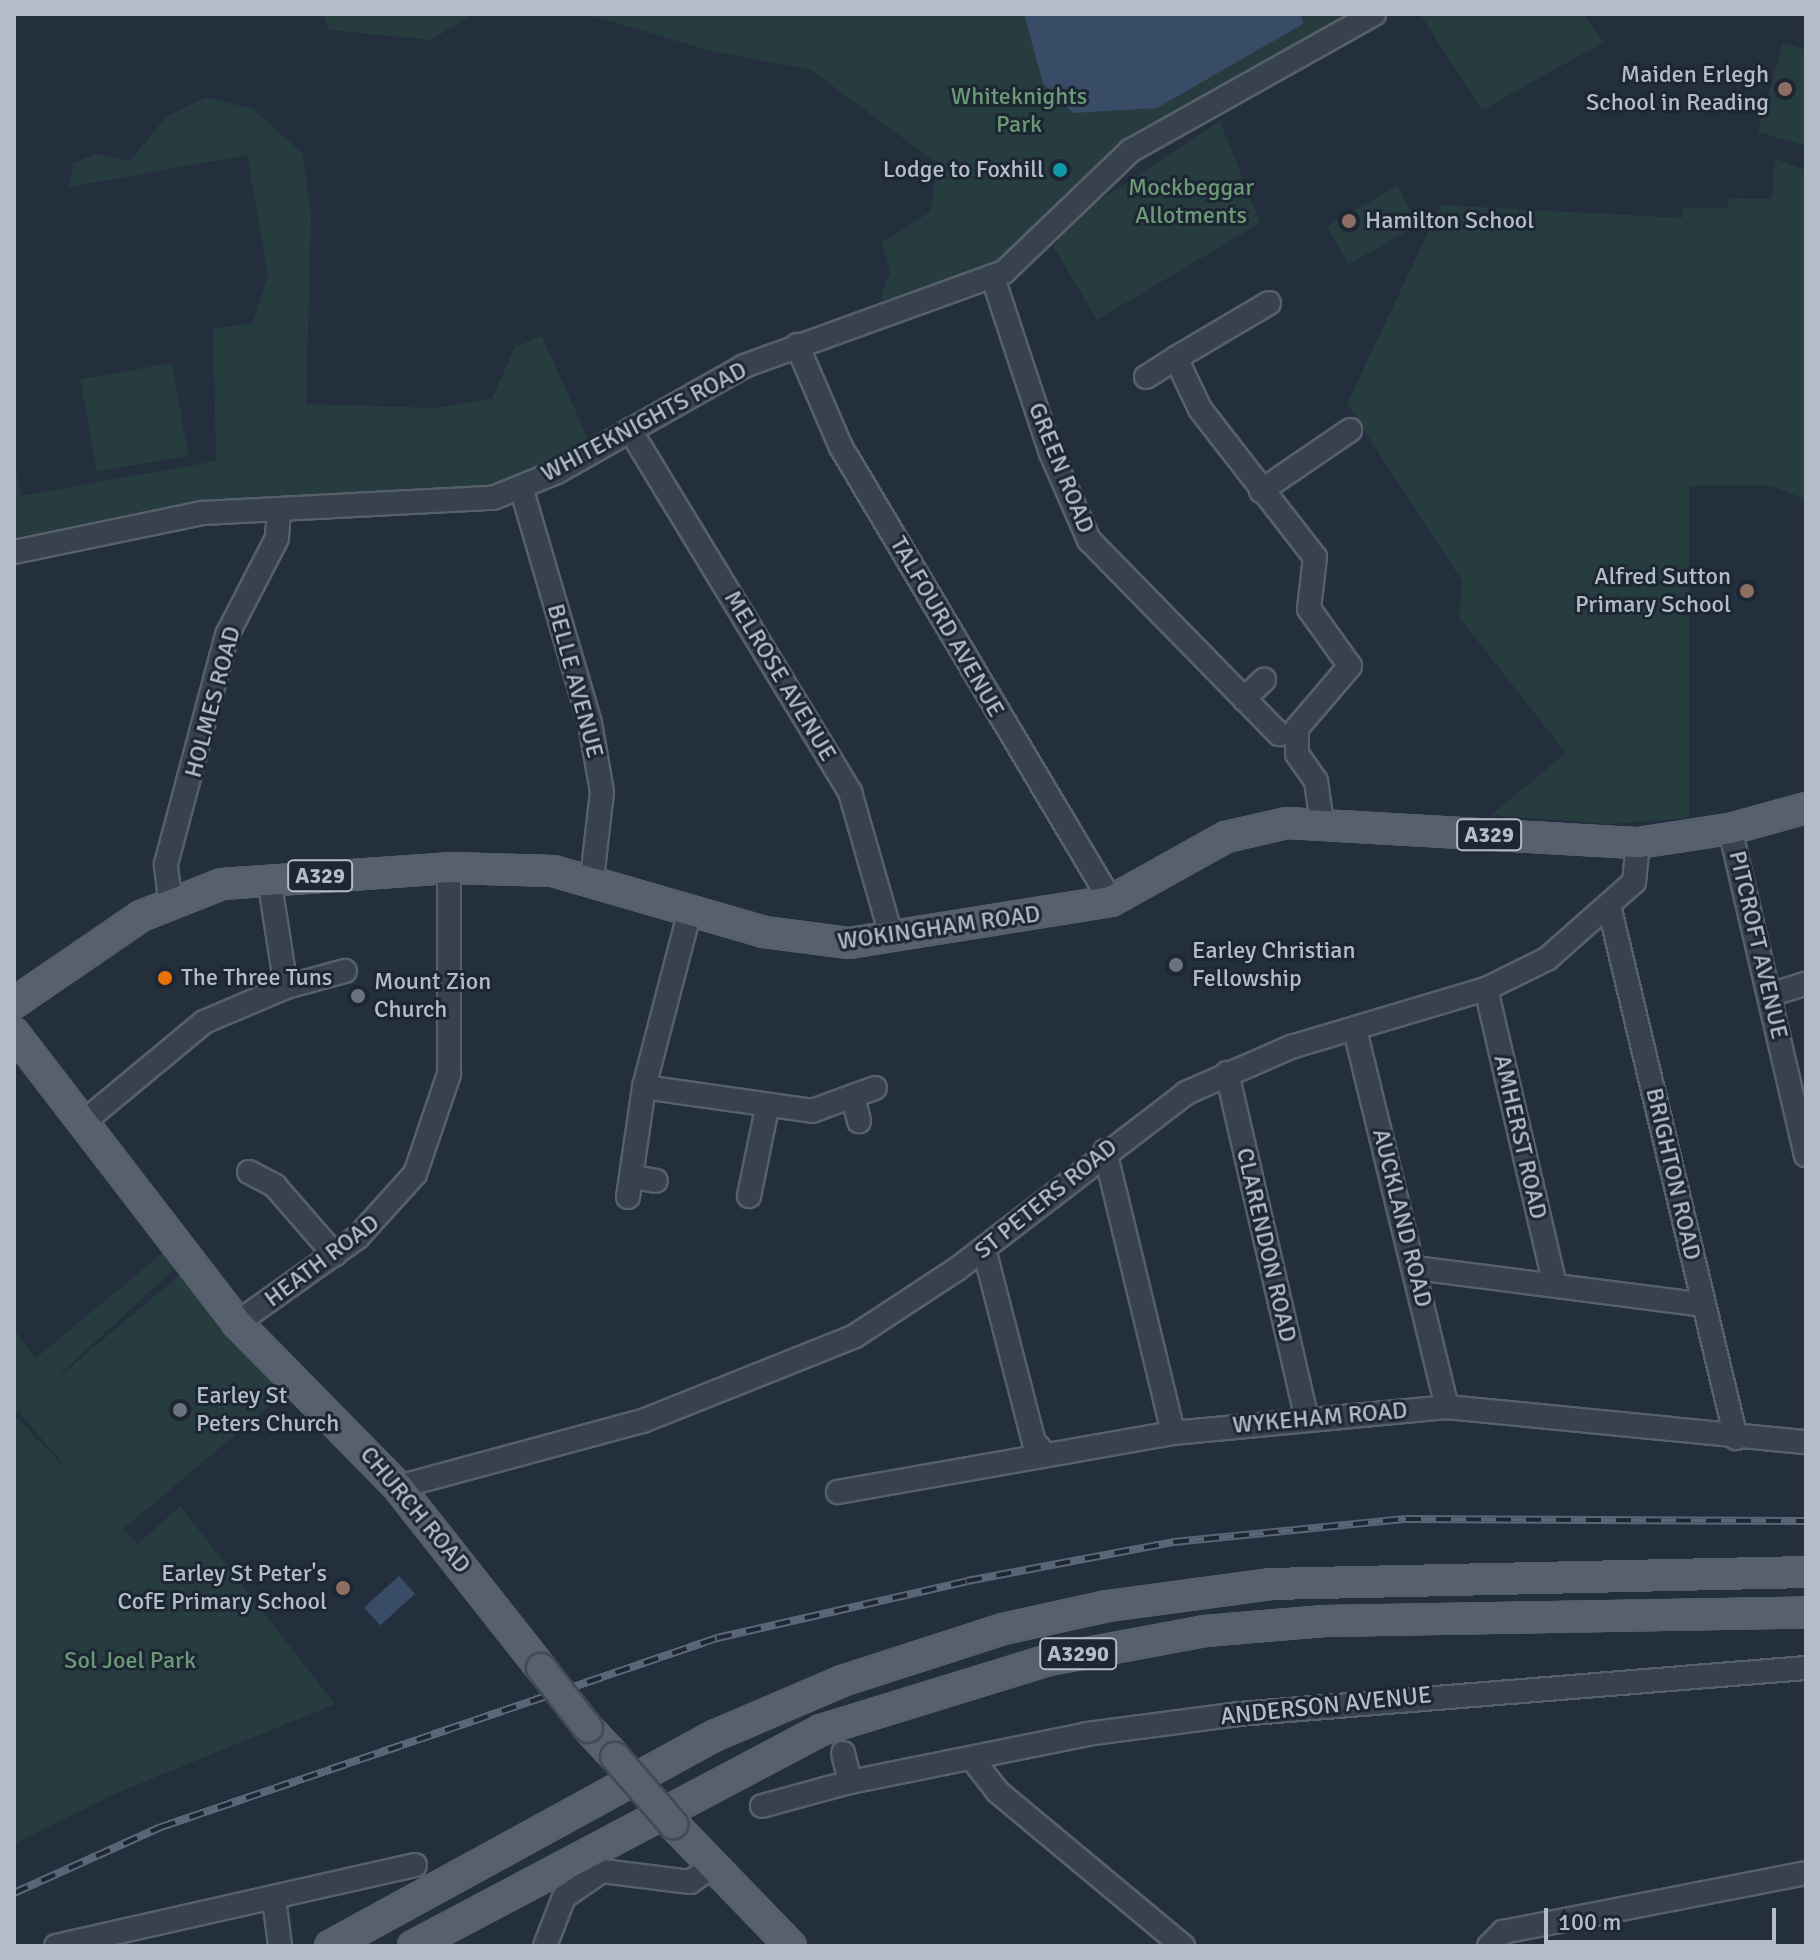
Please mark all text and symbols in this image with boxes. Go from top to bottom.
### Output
place label: Maiden Erlegh School in Reading [1586,61,1769,117]
marker: Maiden Erlegh School in Reading [1776,80,1794,98]
park label: Whiteknights Park [951,83,1087,139]
place label: Lodge to Foxhill [883,156,1044,184]
marker: Lodge to Foxhill [1051,161,1069,179]
park label: Mockbeggar Allotments [1128,174,1254,230]
place label: Hamilton School [1365,207,1534,235]
marker: Hamilton School [1340,212,1358,230]
street label: WHITEKNIGHTS ROAD [536,356,752,488]
street label: GREEN ROAD [1022,398,1100,538]
street label: TALFOURD AVENUE [884,532,1010,722]
place label: Alfred Sutton Primary School [1575,563,1731,619]
marker: Alfred Sutton Primary School [1738,582,1756,600]
street label: MELROSE AVENUE [718,585,842,767]
street label: BELLE AVENUE [541,601,609,761]
street label: HOLMES ROAD [179,623,247,781]
road number: A329 [1455,817,1523,853]
street label: PITCROFT AVENUE [1722,848,1794,1042]
road number: A329 [286,858,354,894]
street label: WOKINGHAM ROAD [836,900,1042,956]
place label: Earley Christian Fellowship [1192,937,1356,993]
marker: Earley Christian Fellowship [1167,956,1185,974]
place label: The Three Tuns [181,964,332,992]
place label: Mount Zion Church [374,968,491,1024]
marker: The Three Tuns [156,969,174,987]
marker: Mount Zion Church [349,987,367,1005]
street label: AMHERST ROAD [1487,1052,1553,1222]
street label: BRIGHTON ROAD [1639,1085,1707,1263]
street label: AUCKLAND ROAD [1366,1126,1438,1310]
street label: ST PETERS ROAD [969,1133,1123,1265]
street label: CLARENDON ROAD [1230,1145,1302,1345]
street label: HEATH ROAD [259,1209,385,1313]
place label: Earley St Peters Church [196,1382,339,1438]
street label: WYKEHAM ROAD [1231,1396,1409,1440]
marker: Earley St Peters Church [171,1401,189,1419]
street label: CHURCH ROAD [354,1441,476,1579]
place label: Earley St Peter's CofE Primary School [118,1560,327,1616]
marker: Earley St Peter's CofE Primary School [334,1579,352,1597]
road number: A3290 [1038,1636,1118,1672]
park label: Sol Joel Park [64,1647,196,1675]
street label: ANDERSON AVENUE [1219,1681,1433,1731]
scale bar [1548,1892,1780,1942]
text: 100 m [1558,1907,1621,1937]

